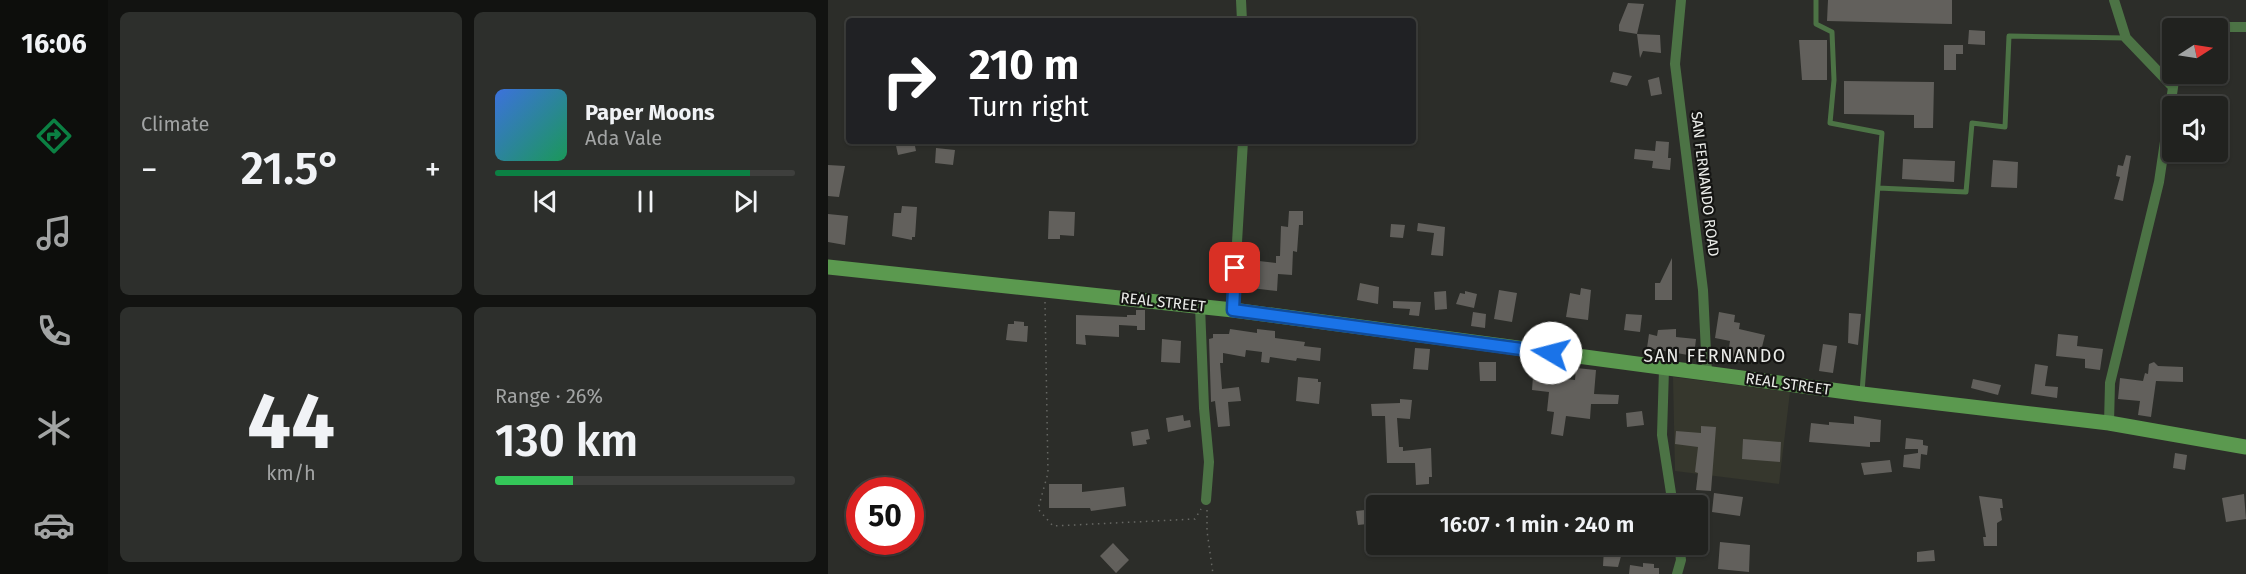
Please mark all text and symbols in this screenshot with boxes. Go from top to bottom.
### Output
north arrow [2162,18,2228,84]
map controls [2162,18,2228,162]
text: 16:06 [21,28,87,60]
text: 210 m [969,40,1079,90]
icon: right [870,42,948,120]
text: Turn right [969,91,1089,123]
button: sound [2162,96,2228,162]
text: Paper Moons [585,99,715,126]
street label: SAN FERNANDO ROAD [1687,110,1723,258]
text: Climate [141,112,209,136]
icon: directions [33,115,75,157]
text: Ada Vale [585,126,662,150]
text: 21.5° [241,142,341,196]
text: − [141,150,158,190]
text: + [425,150,441,190]
icon: previous [529,185,562,218]
icon: pause [629,185,662,218]
icon: next [729,185,762,218]
icon: music [33,212,75,254]
pin [1209,242,1260,293]
icon: arrive [1218,251,1251,284]
street label: REAL STREET [1119,289,1207,315]
icon: phone [33,310,75,352]
position arrow [1519,321,1583,385]
district label: SAN FERNANDO [1643,345,1787,367]
street label: REAL STREET [1744,369,1832,399]
text: 44 [247,375,335,469]
text: Range · 26% [495,384,603,408]
icon: climate [33,407,75,449]
text: 130 km [495,414,638,468]
text: km/h [266,461,316,485]
speed limit sign: 50 [846,477,924,555]
icon: car [33,504,75,546]
text: 16:07 · 1 min · 240 m [1440,511,1634,538]

